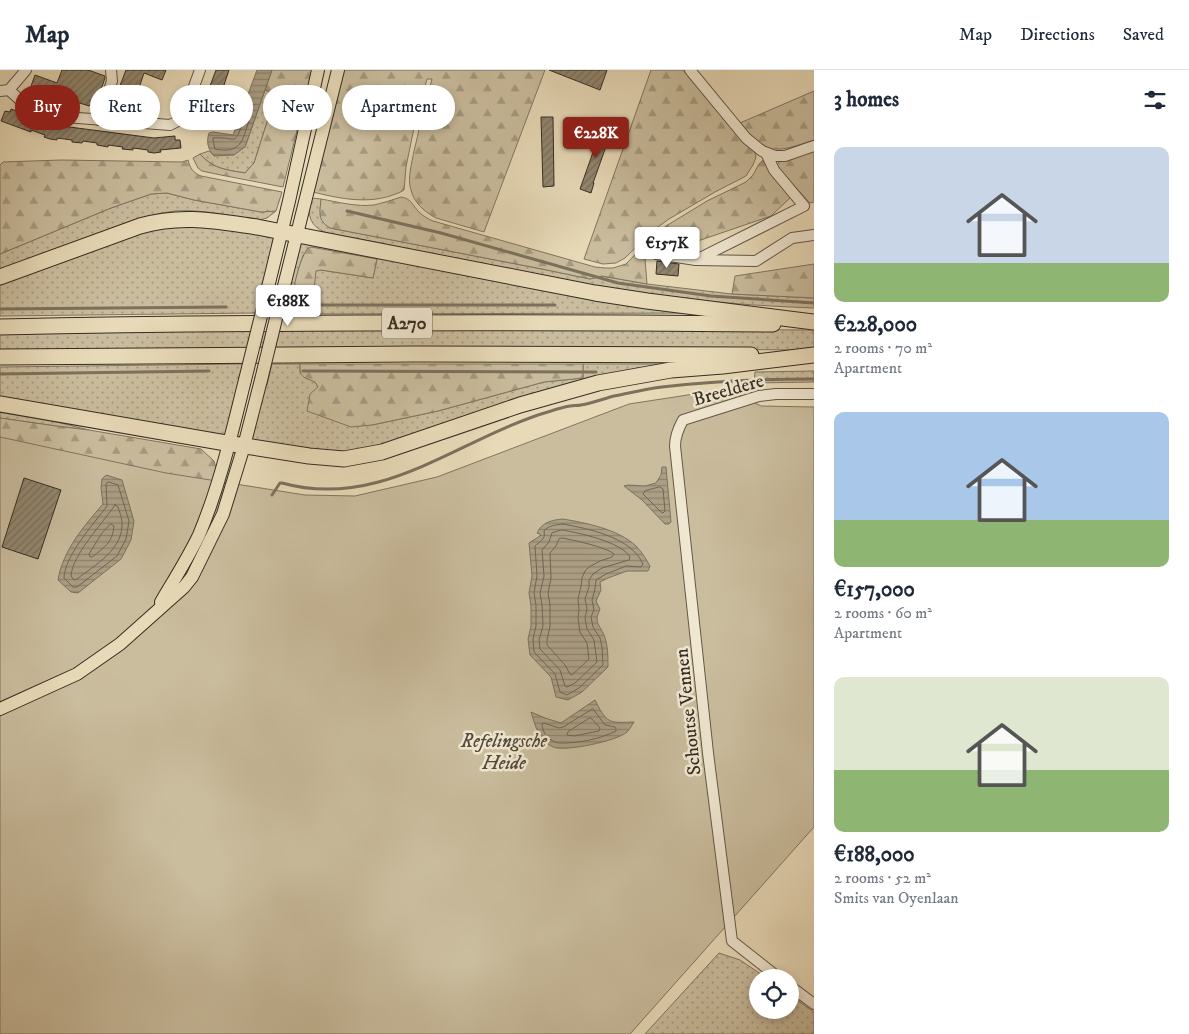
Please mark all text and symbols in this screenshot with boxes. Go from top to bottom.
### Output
text: Map [25,20,69,50]
text: Map [959,24,992,46]
text: Directions [1020,24,1095,46]
text: Saved [1123,24,1164,46]
chip: Buy [15,85,80,130]
chip: Rent [90,85,160,130]
chip: Filters [170,85,253,130]
chip: New [263,85,332,130]
chip: Apartment [342,85,455,130]
icon: filters [1141,86,1169,114]
text: 3 homes [834,87,899,113]
pin: €228K [561,116,631,159]
text: €228K [574,123,618,143]
icon: home [957,180,1047,270]
pin: €157K [632,226,702,269]
text: €157K [646,233,688,253]
pin: €188K [253,284,323,327]
text: €188K [267,291,309,311]
road number: A270 [382,308,432,338]
text: €228,000 [834,312,917,338]
text: 2 rooms · 70 m² [834,338,932,358]
text: Apartment [834,358,902,378]
street label: Breeldere [690,369,767,412]
icon: home [957,445,1047,535]
text: €157,000 [834,577,915,603]
text: 2 rooms · 60 m² [834,603,932,623]
text: Apartment [834,623,902,643]
street label: Schoutse Vennen [670,647,707,776]
icon: home [957,710,1047,800]
park label: Refelingsche Heide [460,730,548,775]
text: €188,000 [834,842,915,868]
text: 2 rooms · 52 m² [834,868,931,888]
text: Smits van Oyenlaan [834,888,959,908]
map controls [749,969,799,1019]
button: locate [749,969,799,1019]

